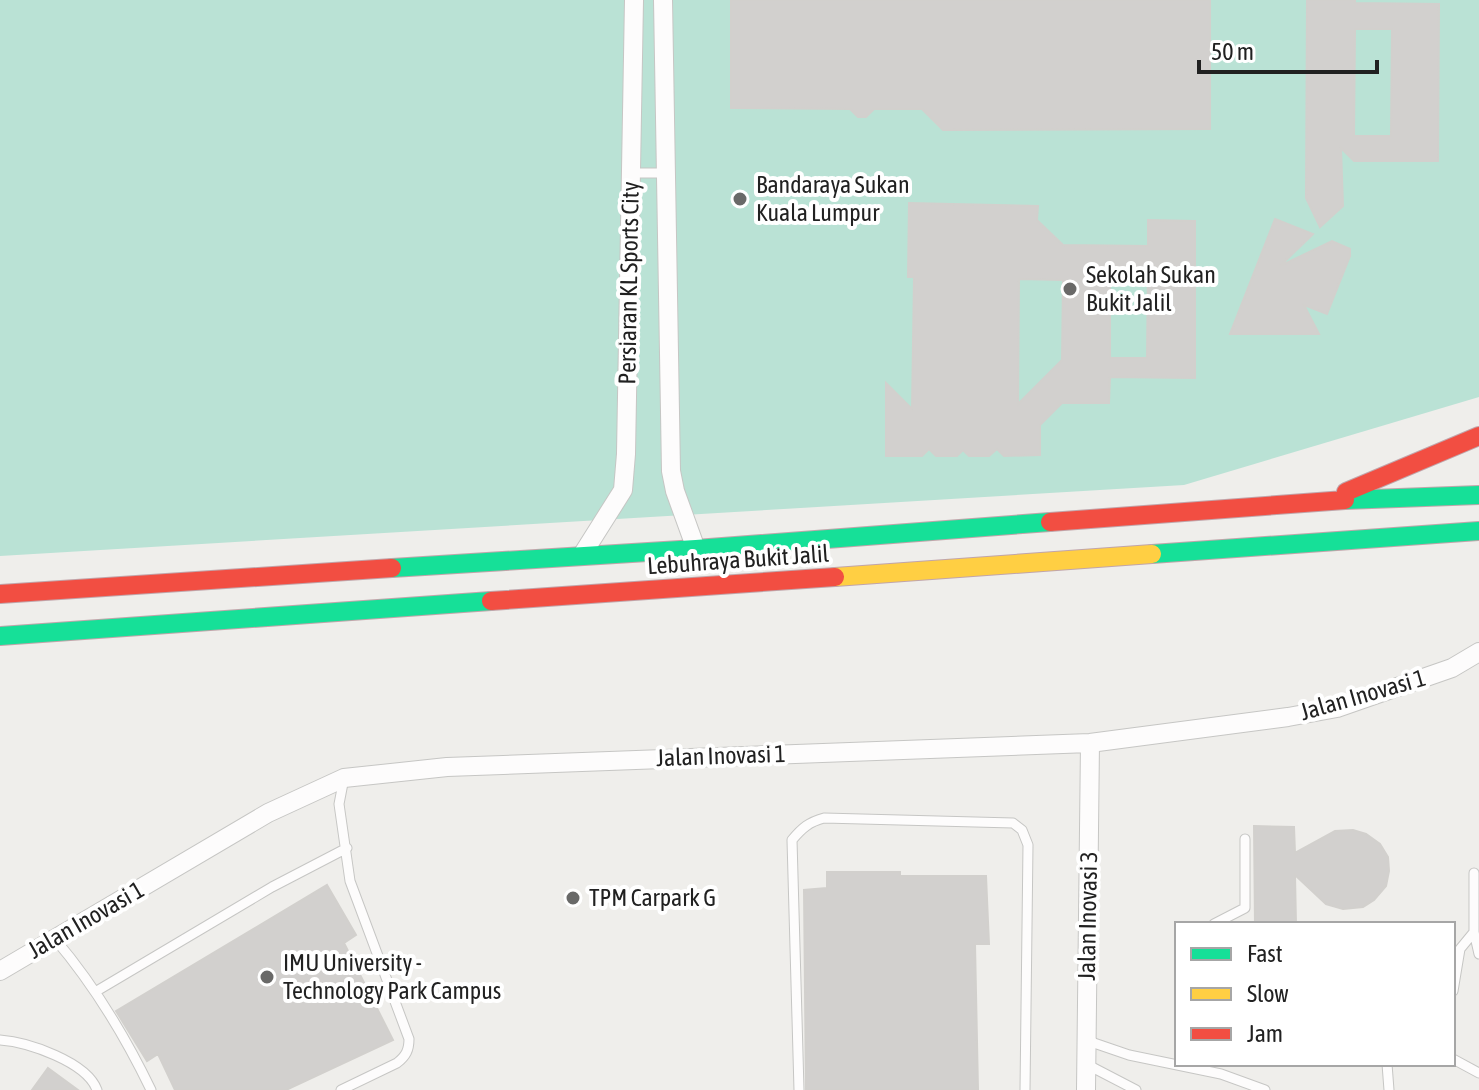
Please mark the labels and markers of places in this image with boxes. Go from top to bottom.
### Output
place label: Bandaraya Sukan Kuala Lumpur [756,171,910,226]
marker: Bandaraya Sukan Kuala Lumpur [731,190,749,208]
place label: Sekolah Sukan Bukit Jalil [1086,261,1216,316]
marker: Sekolah Sukan Bukit Jalil [1061,280,1079,298]
place label: TPM Carpark G [589,884,716,911]
marker: TPM Carpark G [564,889,582,907]
place label: IMU University - Technology Park Campus [283,949,501,1004]
marker: IMU University - Technology Park Campus [258,968,276,986]

